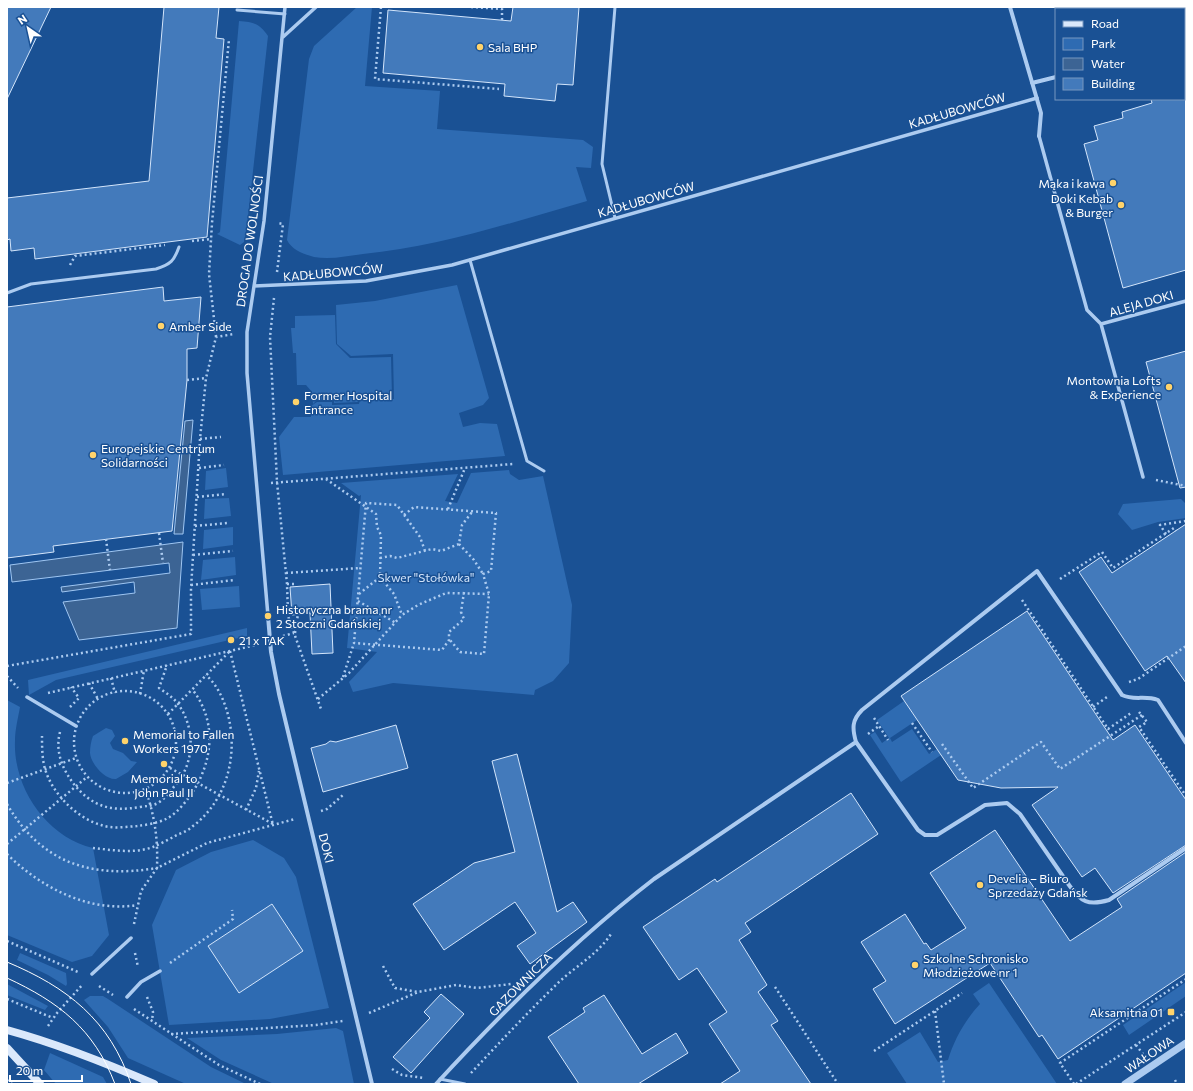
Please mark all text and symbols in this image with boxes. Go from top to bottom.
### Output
north arrow [8,8,48,48]
legend [1055,8,1185,100]
text: N [15,12,29,27]
text: Road [1091,16,1119,30]
text: Park [1091,36,1117,50]
place label: Sala BHP [488,40,538,54]
marker: Sala BHP [475,42,485,52]
text: Water [1091,56,1125,70]
text: Building [1091,76,1135,90]
street label: KADŁUBOWCÓW [907,89,1007,131]
street label: DROGA DO WOLNOŚCI [233,174,265,308]
place label: Mąka i kawa [1038,176,1105,190]
street label: KADŁUBOWCÓW [596,178,696,220]
marker: Mąka i kawa [1108,178,1118,188]
place label: Doki Kebab & Burger [1051,191,1113,219]
marker: Doki Kebab & Burger [1116,200,1126,210]
street label: KADŁUBOWCÓW [282,261,384,283]
street label: ALEJA DOKI [1107,287,1175,320]
place label: Amber Side [169,319,232,333]
marker: Amber Side [156,321,166,331]
place label: Montownia Lofts & Experience [1066,373,1161,401]
marker: Montownia Lofts & Experience [1164,382,1174,392]
place label: Former Hospital Entrance [304,388,392,416]
marker: Former Hospital Entrance [291,397,301,407]
place label: Europejskie Centrum Solidarności [101,441,215,469]
marker: Europejskie Centrum Solidarności [88,450,98,460]
park label: Skwer "Stołówka" [377,570,475,584]
place label: Historyczna brama nr 2 Stoczni Gdańskiej [276,602,393,630]
marker: Historyczna brama nr 2 Stoczni Gdańskiej [263,611,273,621]
place label: 21 x TAK [239,633,285,647]
marker: 21 x TAK [226,635,236,645]
place label: Memorial to Fallen Workers 1970 [133,727,234,755]
marker: Memorial to Fallen Workers 1970 [120,736,130,746]
marker: Memorial to John Paul II [159,759,169,769]
place label: Memorial to John Paul II [131,771,197,800]
street label: DOKI [317,832,337,864]
place label: Develia – Biuro Sprzedaży Gdańsk [988,871,1088,899]
marker: Develia – Biuro Sprzedaży Gdańsk [975,880,985,890]
street label: GAZOWNICZA [485,949,555,1019]
place label: Szkolne Schronisko Młodzieżowe nr 1 [923,951,1028,979]
marker: Szkolne Schronisko Młodzieżowe nr 1 [910,960,920,970]
place label: Aksamitna 01 [1090,1005,1163,1019]
marker: Aksamitna 01 [1166,1007,1176,1017]
street label: WAŁOWA [1122,1033,1176,1075]
scale bar [10,1057,82,1083]
text: 20 m [16,1063,43,1077]

